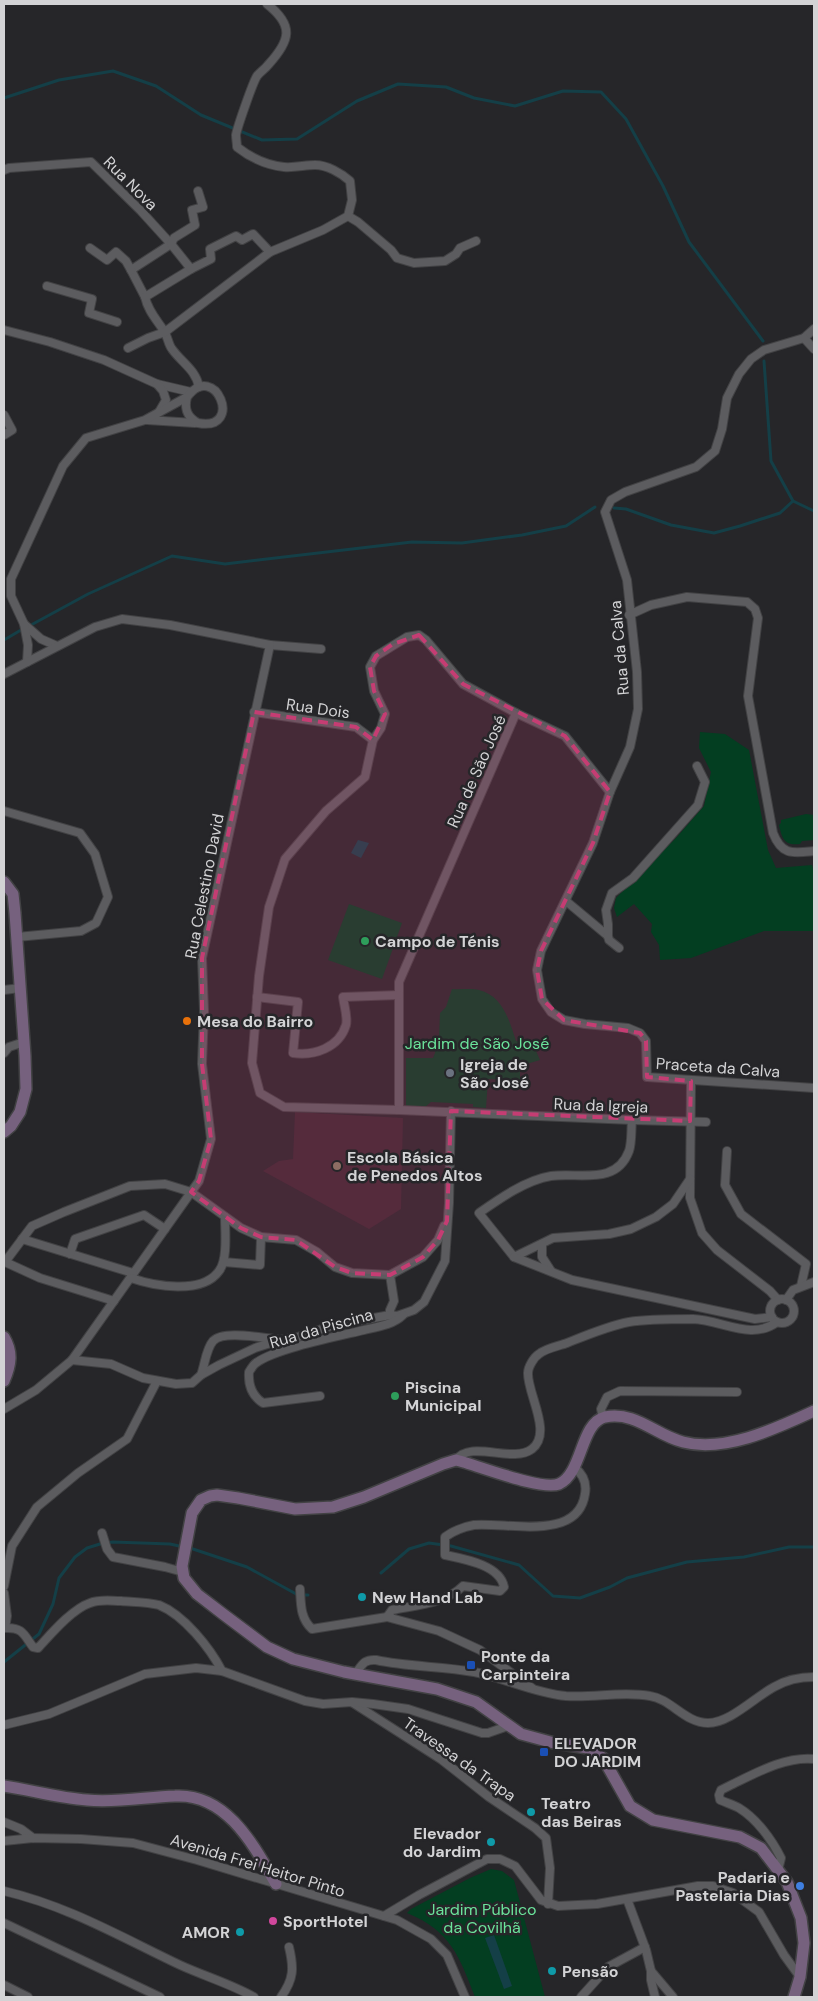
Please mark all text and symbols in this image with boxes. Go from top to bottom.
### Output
street label: Rua Nova [99,152,162,215]
street label: Rua da Calva [605,600,634,696]
street label: Rua Dois [285,694,351,723]
street label: Rua de São José [442,711,511,831]
street label: Rua Celestino David [180,812,229,960]
place label: Campo de Ténis [375,931,500,952]
marker: Campo de Ténis [359,935,371,947]
place label: Mesa do Bairro [197,1011,313,1032]
marker: Mesa do Bairro [181,1015,193,1027]
park label: Jardim de São José [405,1033,549,1054]
street label: Praceta da Calva [655,1053,781,1082]
place label: Igreja de São José [460,1054,529,1093]
marker: Igreja de São José [444,1067,456,1079]
street label: Rua da Igreja [553,1093,649,1118]
place label: Escola Básica de Penedos Altos [347,1147,483,1186]
marker: Escola Básica de Penedos Altos [331,1160,343,1172]
street label: Rua da Piscina [267,1304,375,1353]
place label: Piscina Municipal [405,1377,482,1416]
marker: Piscina Municipal [389,1390,401,1402]
place label: New Hand Lab [372,1587,484,1608]
marker: New Hand Lab [356,1591,368,1603]
place label: Ponte da Carpinteira [481,1646,570,1685]
marker: Ponte da Carpinteira [465,1659,477,1671]
street label: Travessa da Trapa [399,1713,520,1806]
place label: ELEVADOR DO JARDIM [554,1733,641,1772]
marker: ELEVADOR DO JARDIM [538,1746,550,1758]
place label: Teatro das Beiras [541,1793,622,1832]
marker: Teatro das Beiras [525,1806,537,1818]
place label: Elevador do Jardim [403,1823,481,1862]
street label: Avenida Frei Heitor Pinto [168,1829,348,1902]
marker: Elevador do Jardim [485,1836,497,1848]
place label: Padaria e Pastelaria Dias [675,1867,790,1906]
marker: Padaria e Pastelaria Dias [794,1880,806,1892]
park label: Jardim Público da Covilhã [427,1899,537,1938]
place label: SportHotel [283,1911,368,1932]
marker: SportHotel [267,1915,279,1927]
place label: AMOR [182,1922,230,1943]
marker: AMOR [234,1926,246,1938]
place label: Pensão [562,1961,619,1982]
marker: Pensão [546,1965,558,1977]

